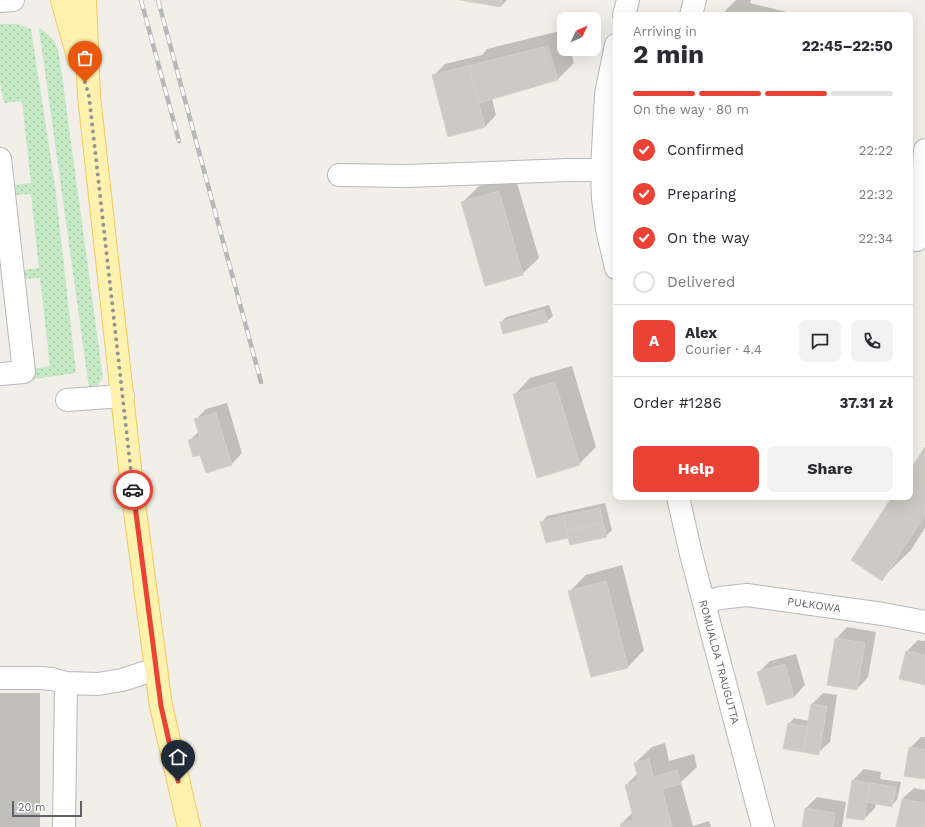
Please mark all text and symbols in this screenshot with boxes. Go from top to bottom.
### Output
north arrow [557,12,601,56]
map controls [557,12,601,56]
text: Arriving in [633,24,697,39]
text: 22:45–22:50 [802,37,893,55]
text: 2 min [633,39,704,69]
pin [68,41,102,82]
icon: bag [74,47,96,69]
text: On the way · 80 m [633,102,749,117]
icon: check [633,139,655,161]
text: Confirmed [667,141,744,159]
text: 22:22 [859,143,893,158]
icon: check [633,183,655,205]
text: Preparing [667,185,736,203]
text: 22:32 [859,187,893,202]
icon: check [633,227,655,249]
text: On the way [667,229,749,247]
text: 22:34 [858,231,893,246]
text: Delivered [667,273,735,291]
button: chat [799,320,841,362]
button: phone [851,320,893,362]
text: Alex [685,324,717,342]
text: A [649,332,659,350]
text: Courier · 4.4 [685,342,762,357]
text: Order #1286 [633,394,722,412]
text: 37.31 zł [839,394,893,412]
button: Help [633,446,759,492]
button: Share [767,446,893,492]
courier [113,470,153,510]
icon: car [122,479,144,501]
street label: PUŁKOWA [786,595,842,615]
street label: ROMUALDA TRAUGUTTA [696,598,742,726]
pin [161,740,195,781]
icon: home [167,746,189,768]
scale bar [12,799,82,818]
text: 20 m [18,801,46,814]

